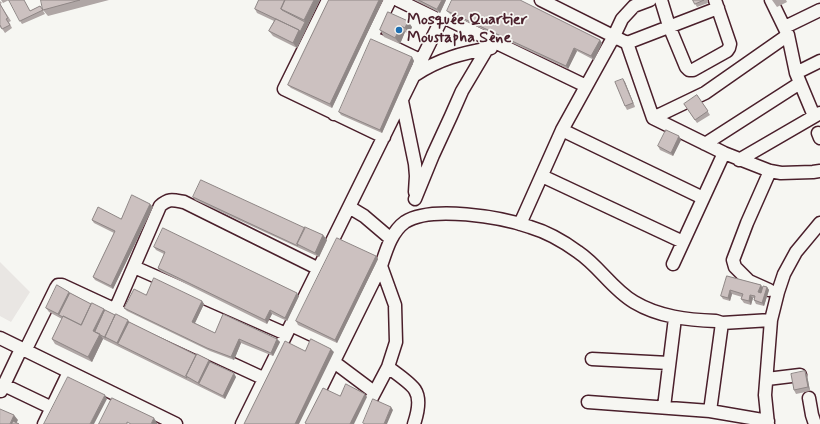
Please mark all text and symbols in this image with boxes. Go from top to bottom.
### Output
place label: Mosquée Quartier Moustapha Sène [407,11,527,49]
marker: Mosquée Quartier Moustapha Sène [394,25,404,35]

